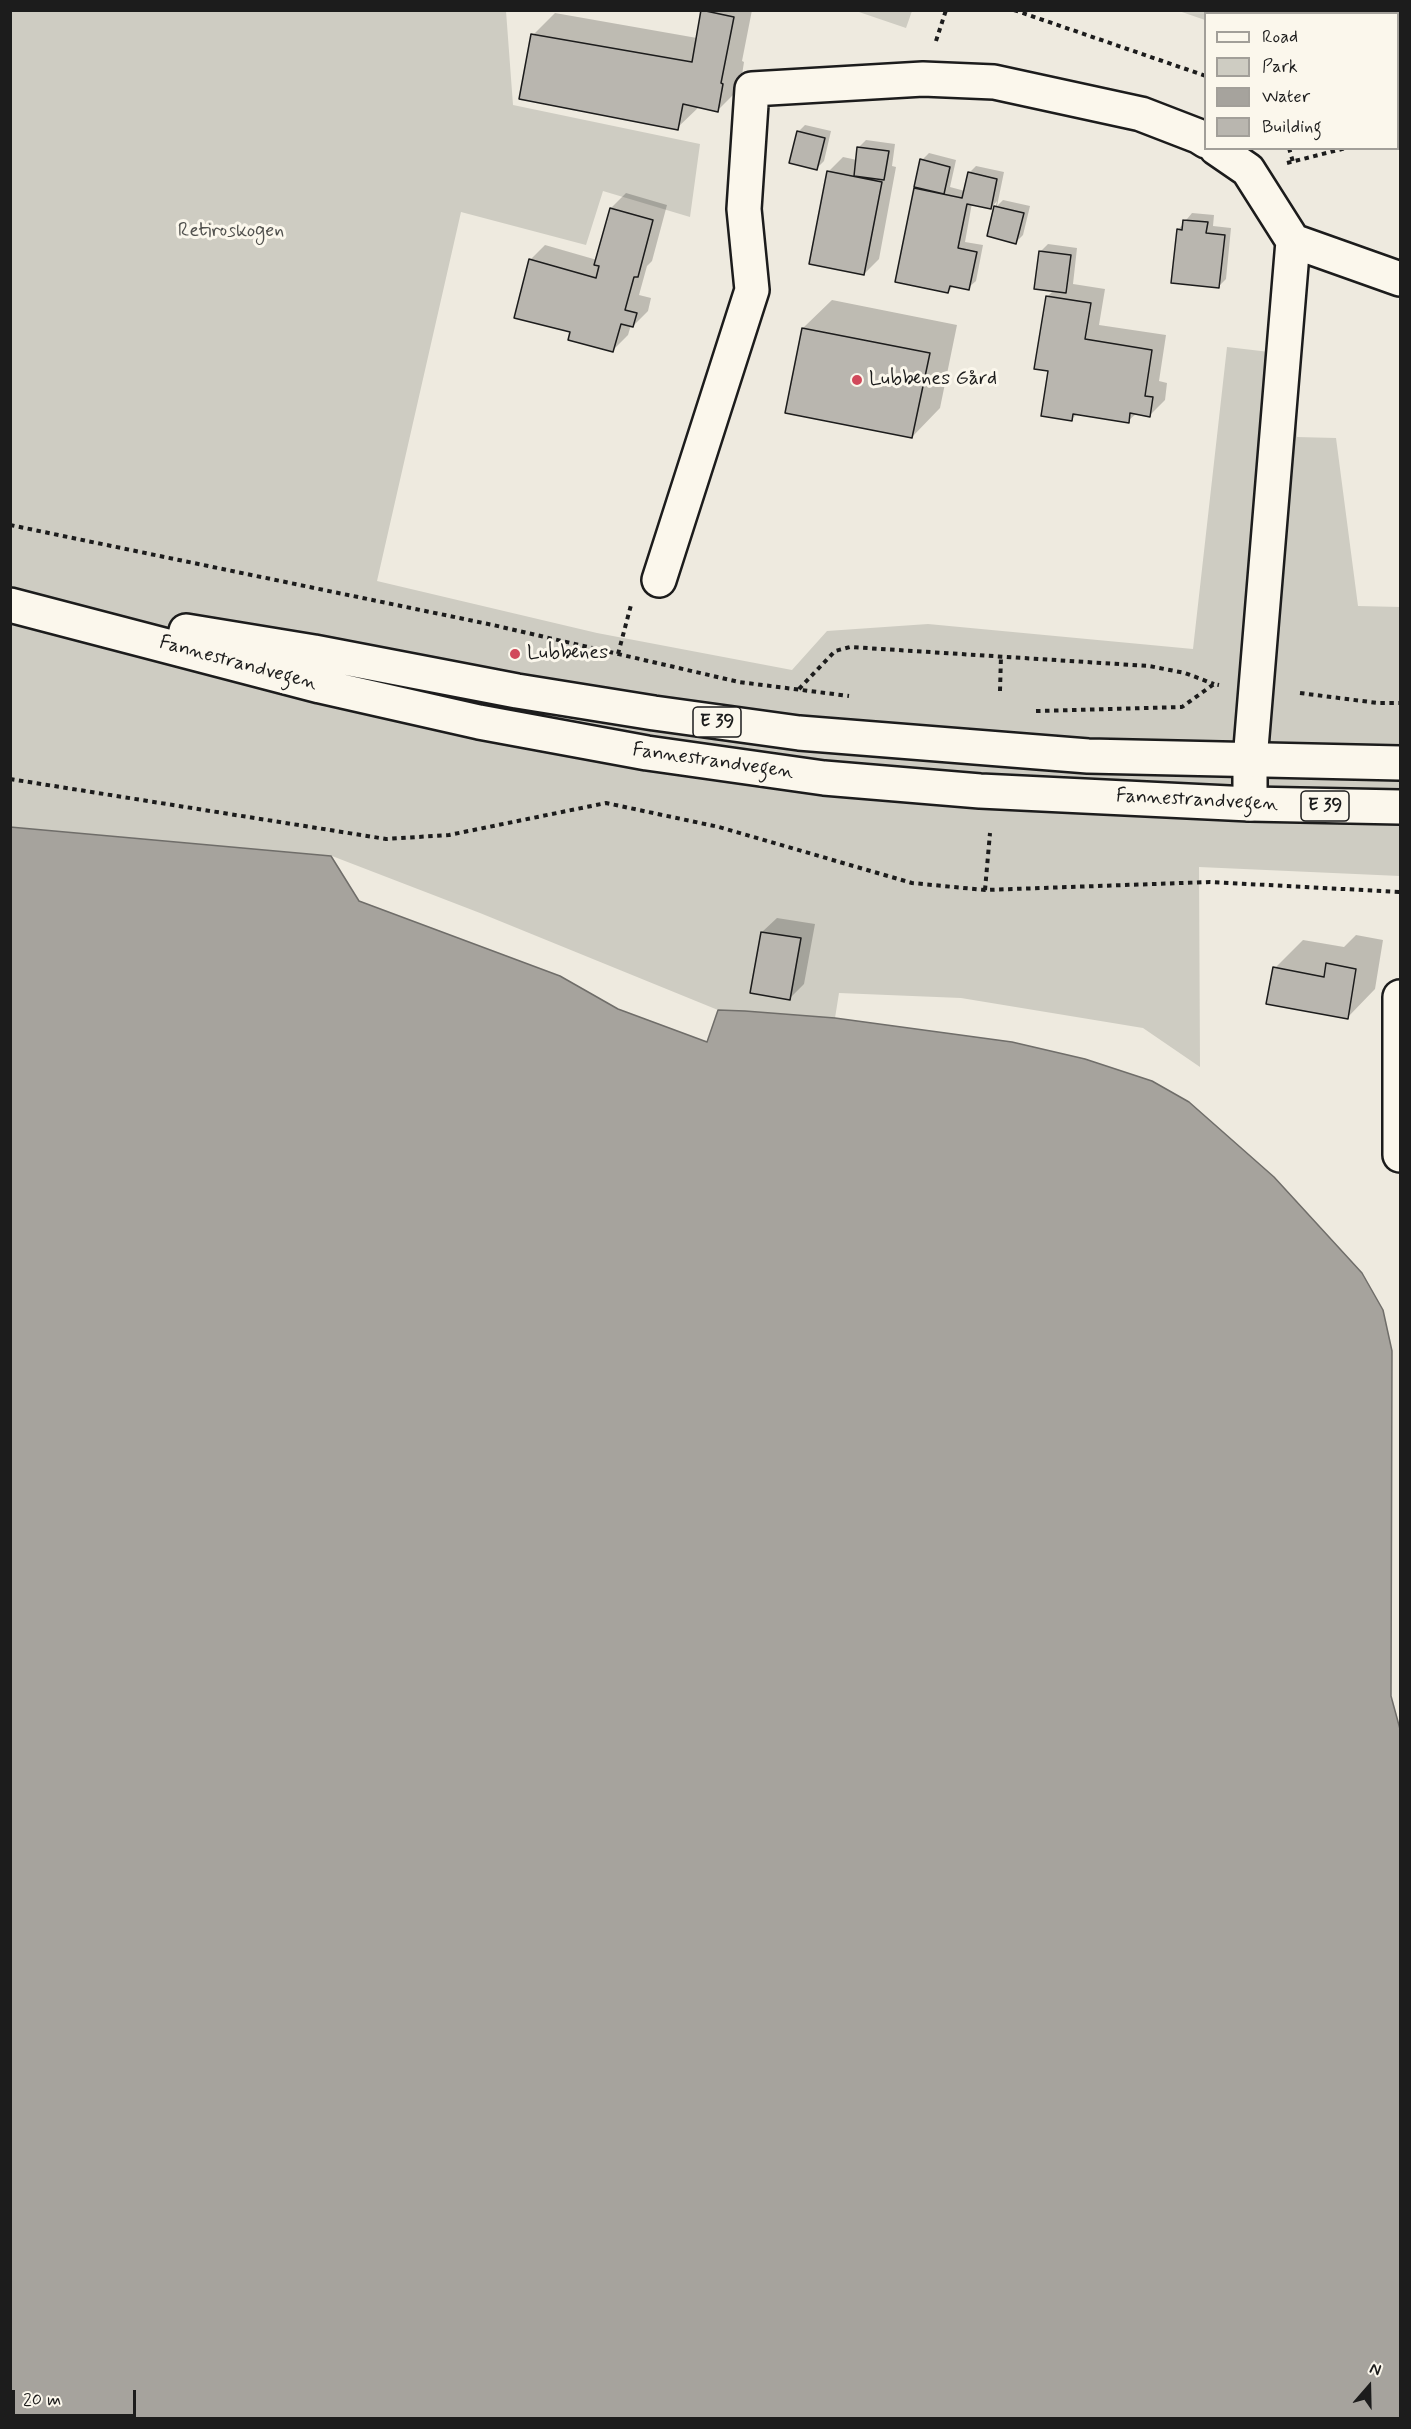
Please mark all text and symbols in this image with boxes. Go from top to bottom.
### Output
legend [1204,12,1399,150]
text: Road [1262,25,1298,49]
text: Park [1262,55,1298,79]
text: Water [1262,85,1310,109]
text: Building [1262,115,1322,139]
park label: Retiroskogen [178,220,284,244]
place label: Lubbenes Gård [869,368,997,392]
marker: Lubbenes Gård [850,373,864,387]
street label: Fannestrandvegen [156,631,320,697]
place label: Lubbenes [527,642,608,666]
marker: Lubbenes [508,647,522,661]
road number: E 39 [693,707,741,737]
street label: Fannestrandvegen [631,739,795,785]
street label: Fannestrandvegen [1115,785,1279,817]
road number: E 39 [1301,791,1349,821]
north arrow [1339,2357,1399,2417]
text: N [1367,2358,1384,2381]
scale bar [15,2378,140,2416]
text: 20 m [23,2388,61,2412]

